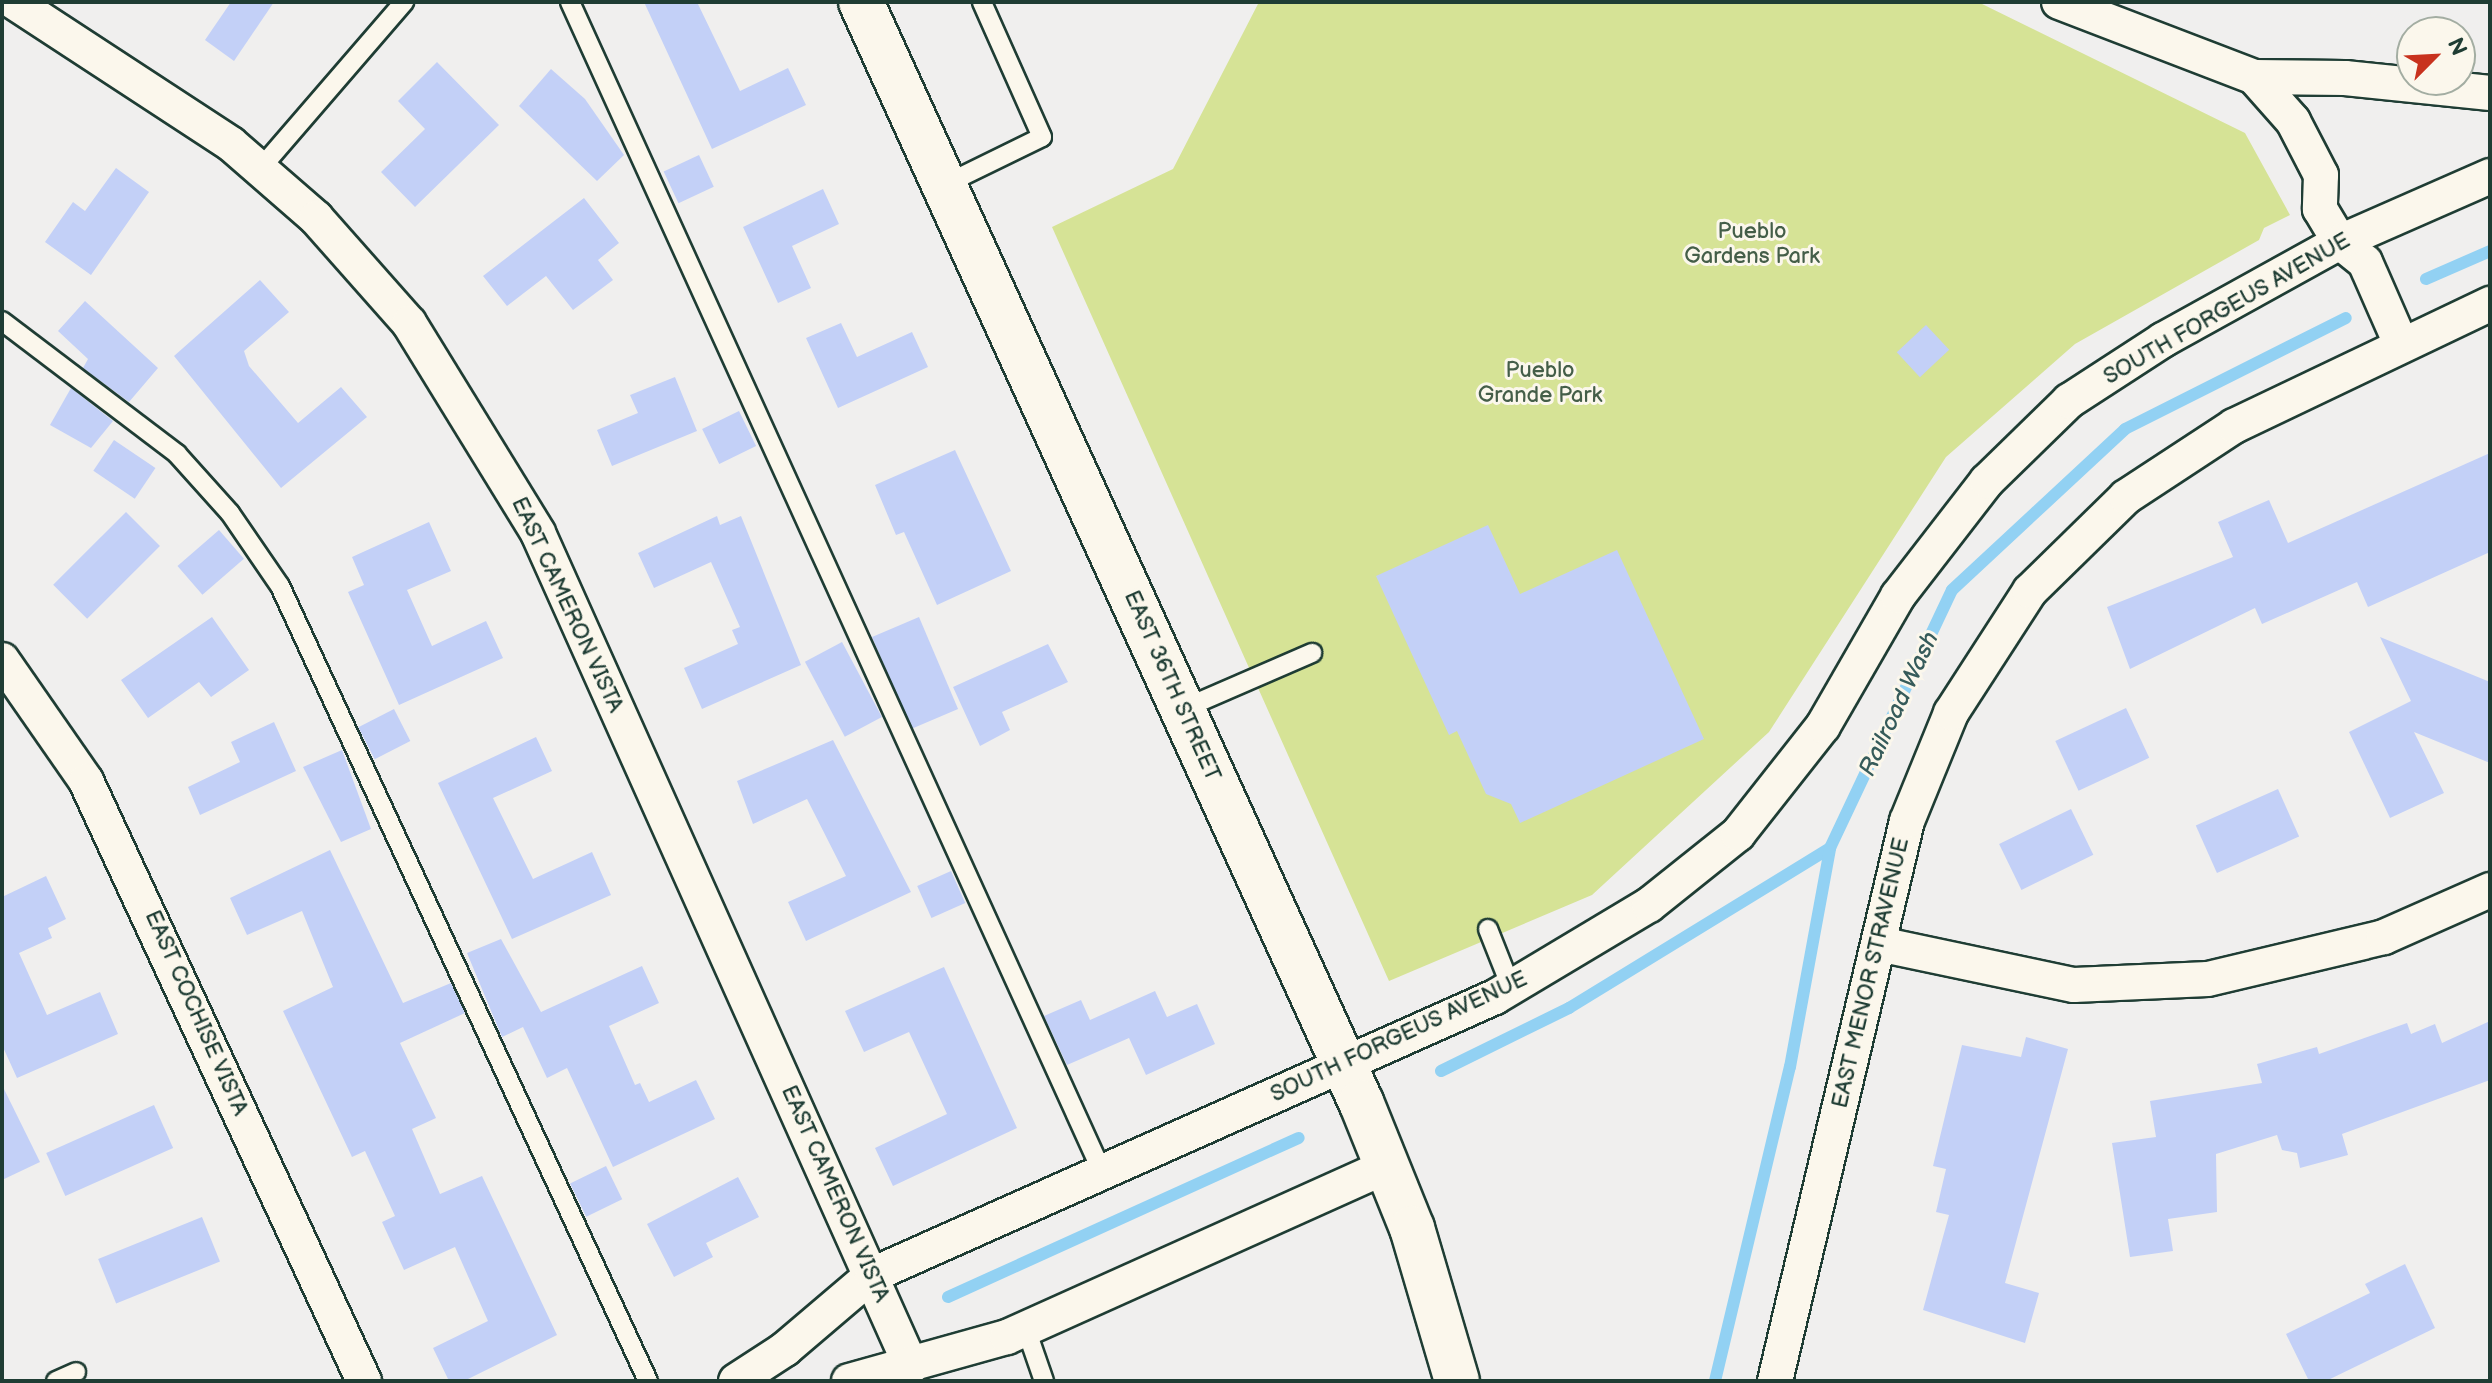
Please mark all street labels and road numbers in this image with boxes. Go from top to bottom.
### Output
street label: SOUTH FORGEUS AVENUE [2099,228,2355,390]
street label: EAST CAMERON VISTA [505,493,629,717]
street label: EAST 36TH STREET [1118,586,1226,786]
street label: EAST MENOR STRAVENUE [1827,835,1915,1111]
street label: EAST COCHISE VISTA [139,906,253,1120]
street label: SOUTH FORGEUS AVENUE [1266,966,1532,1108]
street label: EAST CAMERON VISTA [775,1081,895,1307]

